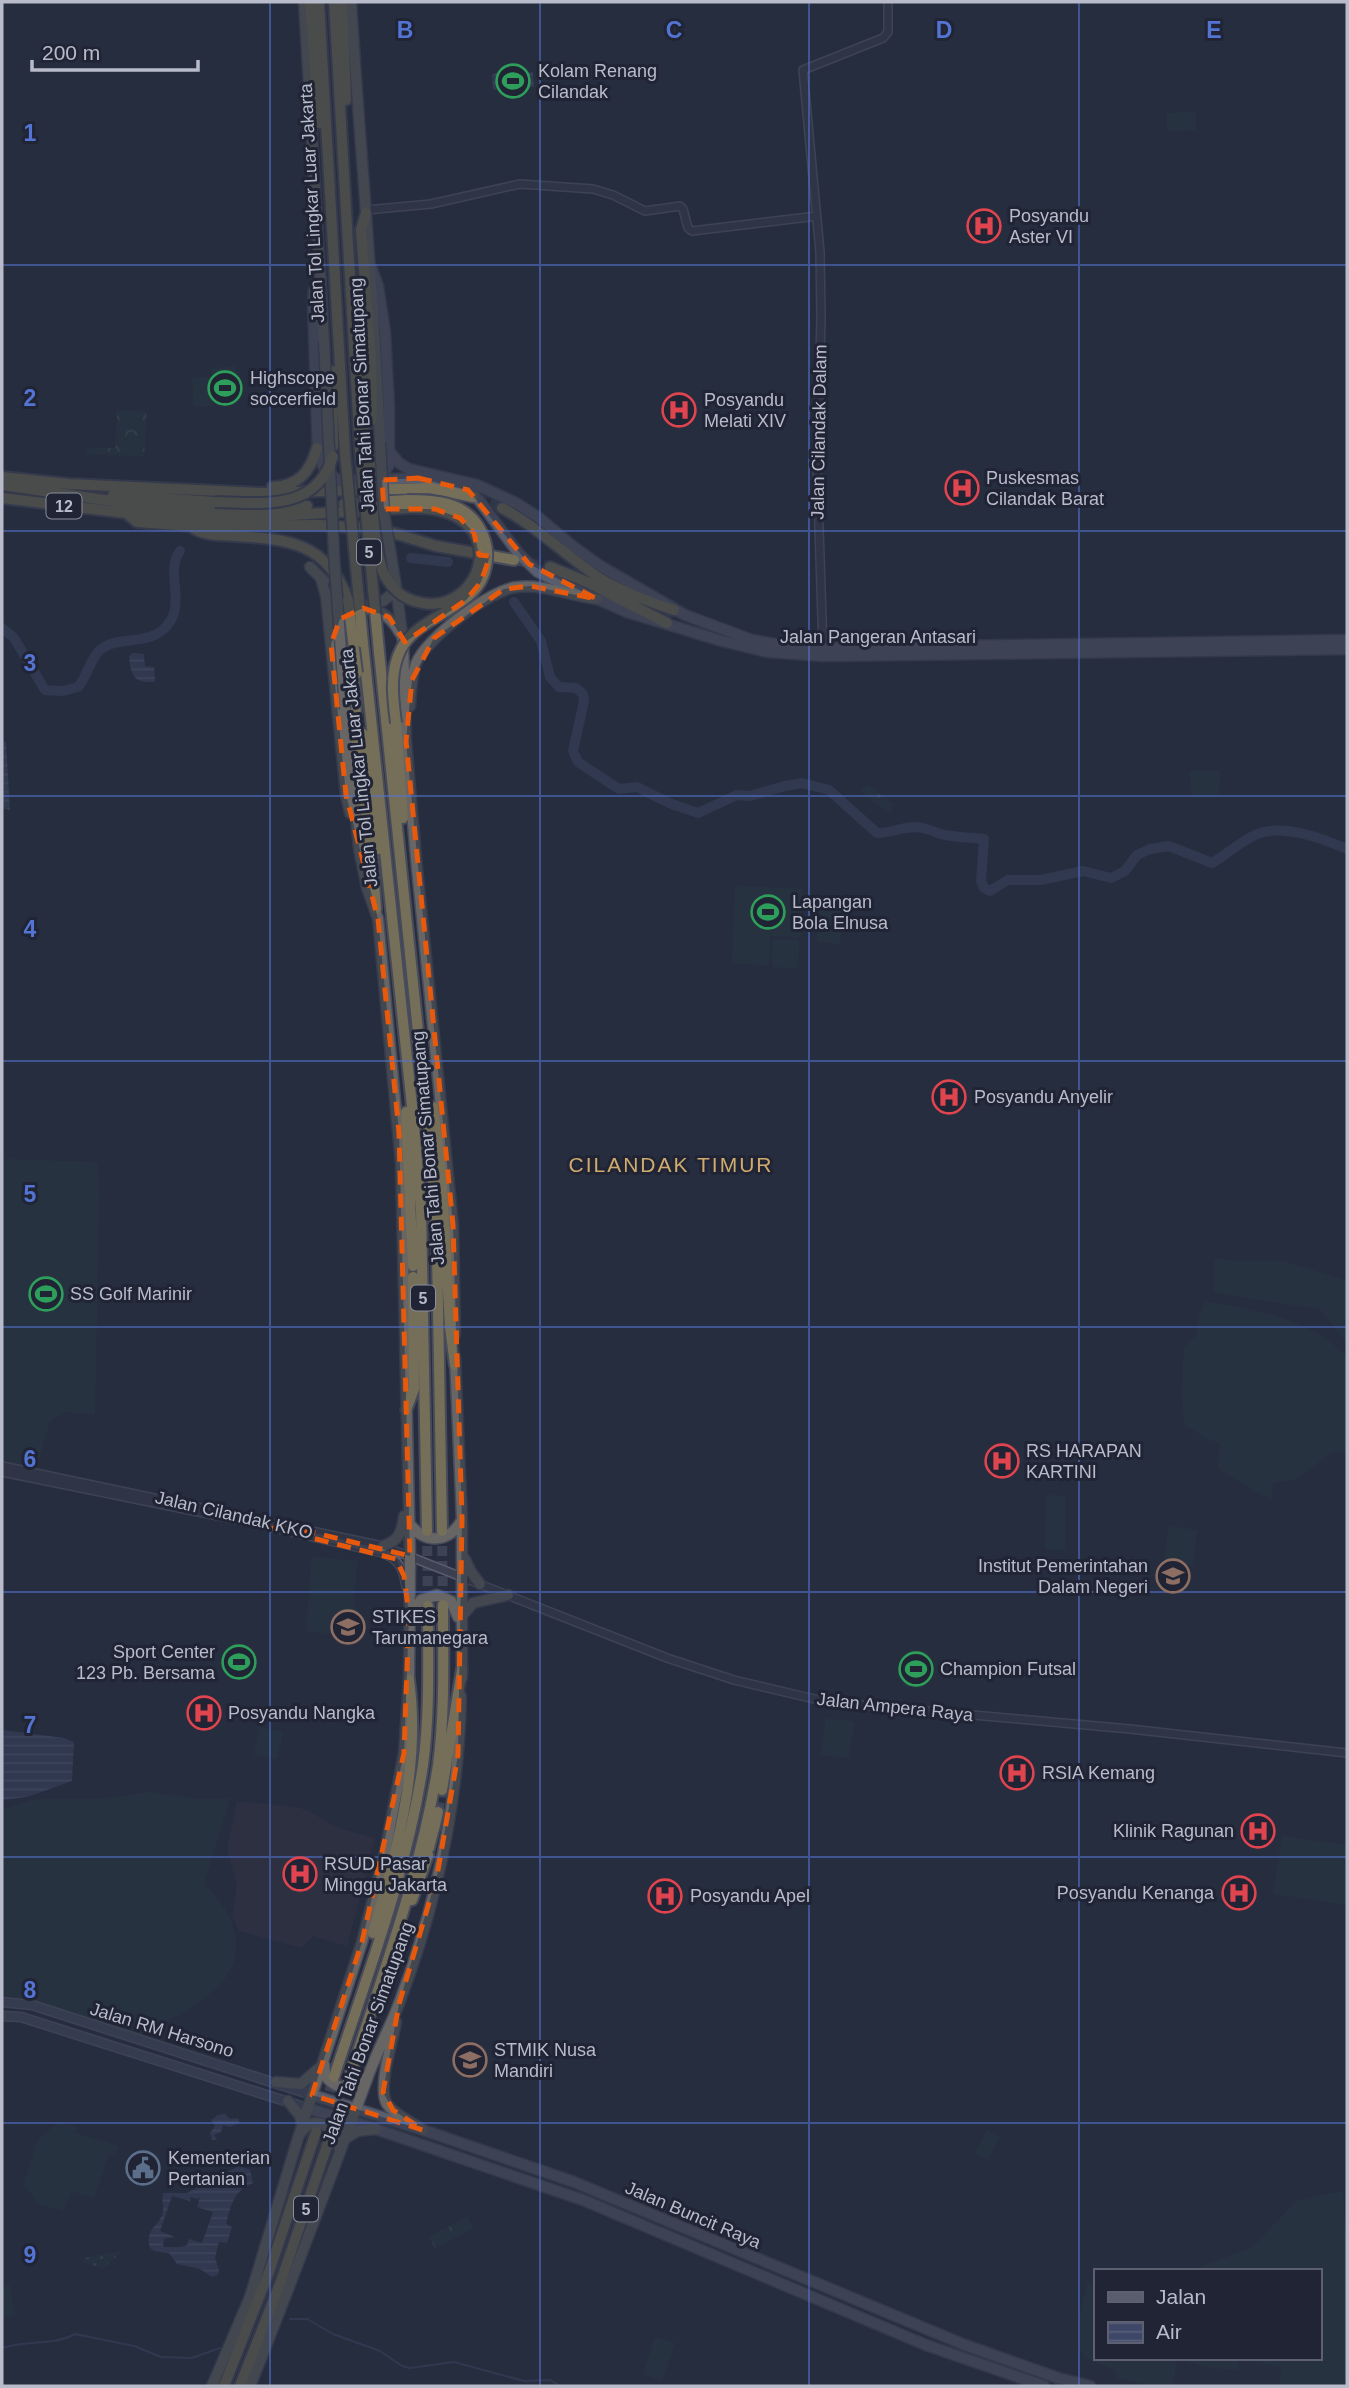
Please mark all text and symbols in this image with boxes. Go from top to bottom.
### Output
text: B [397,17,413,43]
text: C [666,17,682,43]
text: D [936,17,952,43]
text: E [1206,17,1222,43]
scale bar [32,28,198,72]
text: 200 m [42,41,100,64]
place label: Kolam Renang Cilandak [538,61,657,102]
sports icon: Kolam Renang Cilandak [494,62,532,100]
street label: Jalan Tol Lingkar Luar Jakarta [296,82,328,323]
text: 1 [24,120,37,146]
place label: Posyandu Aster VI [1009,206,1089,247]
hospital icon: Posyandu Aster VI [965,207,1003,245]
street label: Jalan Tahi Bonar Simatupang [346,277,378,513]
street label: Jalan Cilandak Dalam [807,344,831,520]
place label: Highscope soccerfield [250,368,336,409]
sports icon: Highscope soccerfield [206,369,244,407]
text: 2 [24,385,36,411]
place label: Posyandu Melati XIV [704,390,786,431]
hospital icon: Posyandu Melati XIV [660,391,698,429]
place label: Puskesmas Cilandak Barat [986,468,1104,509]
hospital icon: Puskesmas Cilandak Barat [943,469,981,507]
road number: 12 [46,494,82,519]
road number: 5 [357,540,381,565]
street label: Jalan Pangeran Antasari [780,627,976,647]
street label: Jalan Tol Lingkar Luar Jakarta [336,647,381,888]
text: 3 [24,650,36,676]
place label: Lapangan Bola Elnusa [792,892,889,933]
sports icon: Lapangan Bola Elnusa [749,893,787,931]
text: 4 [24,916,37,942]
street label: Jalan Tahi Bonar Simatupang [408,1030,448,1266]
hospital icon: Posyandu Anyelir [930,1078,968,1116]
place label: Posyandu Anyelir [974,1087,1113,1107]
district label: CILANDAK TIMUR [569,1153,773,1176]
text: 5 [24,1181,37,1207]
sports icon: SS Golf Marinir [27,1275,65,1313]
place label: SS Golf Marinir [70,1284,192,1304]
road number: 5 [411,1286,435,1310]
place label: RS HARAPAN KARTINI [1026,1441,1142,1482]
hospital icon: RS HARAPAN KARTINI [983,1442,1021,1480]
text: 6 [24,1446,36,1472]
street label: Jalan Cilandak KKO [153,1487,315,1543]
place label: Institut Pemerintahan Dalam Negeri [978,1556,1148,1597]
school or university icon: Institut Pemerintahan Dalam Negeri [1154,1557,1192,1595]
place label: STIKES Tarumanegara [372,1607,489,1648]
school or university icon: STIKES Tarumanegara [329,1608,367,1646]
place label: Sport Center 123 Pb. Bersama [76,1642,216,1683]
sports icon: Sport Center 123 Pb. Bersama [220,1643,258,1681]
sports icon: Champion Futsal [897,1650,935,1688]
place label: Champion Futsal [940,1659,1076,1679]
street label: Jalan Ampera Raya [816,1689,975,1725]
hospital icon: Posyandu Nangka [185,1694,223,1732]
place label: Posyandu Nangka [228,1703,376,1723]
text: 7 [24,1712,36,1738]
hospital icon: RSIA Kemang [998,1754,1036,1792]
place label: RSIA Kemang [1042,1763,1155,1783]
hospital icon: Klinik Ragunan [1239,1812,1277,1850]
place label: Klinik Ragunan [1113,1821,1234,1841]
place label: RSUD Pasar Minggu Jakarta [324,1854,448,1895]
hospital icon: RSUD Pasar Minggu Jakarta [281,1855,319,1893]
hospital icon: Posyandu Kenanga [1220,1874,1258,1912]
hospital icon: Posyandu Apel [646,1877,684,1915]
place label: Posyandu Kenanga [1057,1883,1215,1903]
place label: Posyandu Apel [690,1886,810,1906]
street label: Jalan Tahi Bonar Simatupang [318,1919,418,2147]
text: 8 [24,1977,37,2003]
street label: Jalan RM Harsono [88,1999,236,2061]
place label: STMIK Nusa Mandiri [494,2040,597,2081]
school or university icon: STMIK Nusa Mandiri [451,2041,489,2079]
place label: Kementerian Pertanian [168,2148,270,2189]
public building icon: Kementerian Pertanian [124,2149,162,2187]
street label: Jalan Buncit Raya [622,2177,765,2253]
road number: 5 [294,2196,318,2222]
text: 9 [24,2242,36,2268]
legend [1094,2269,1321,2360]
text: Jalan [1156,2285,1206,2308]
text: Air [1156,2320,1182,2343]

